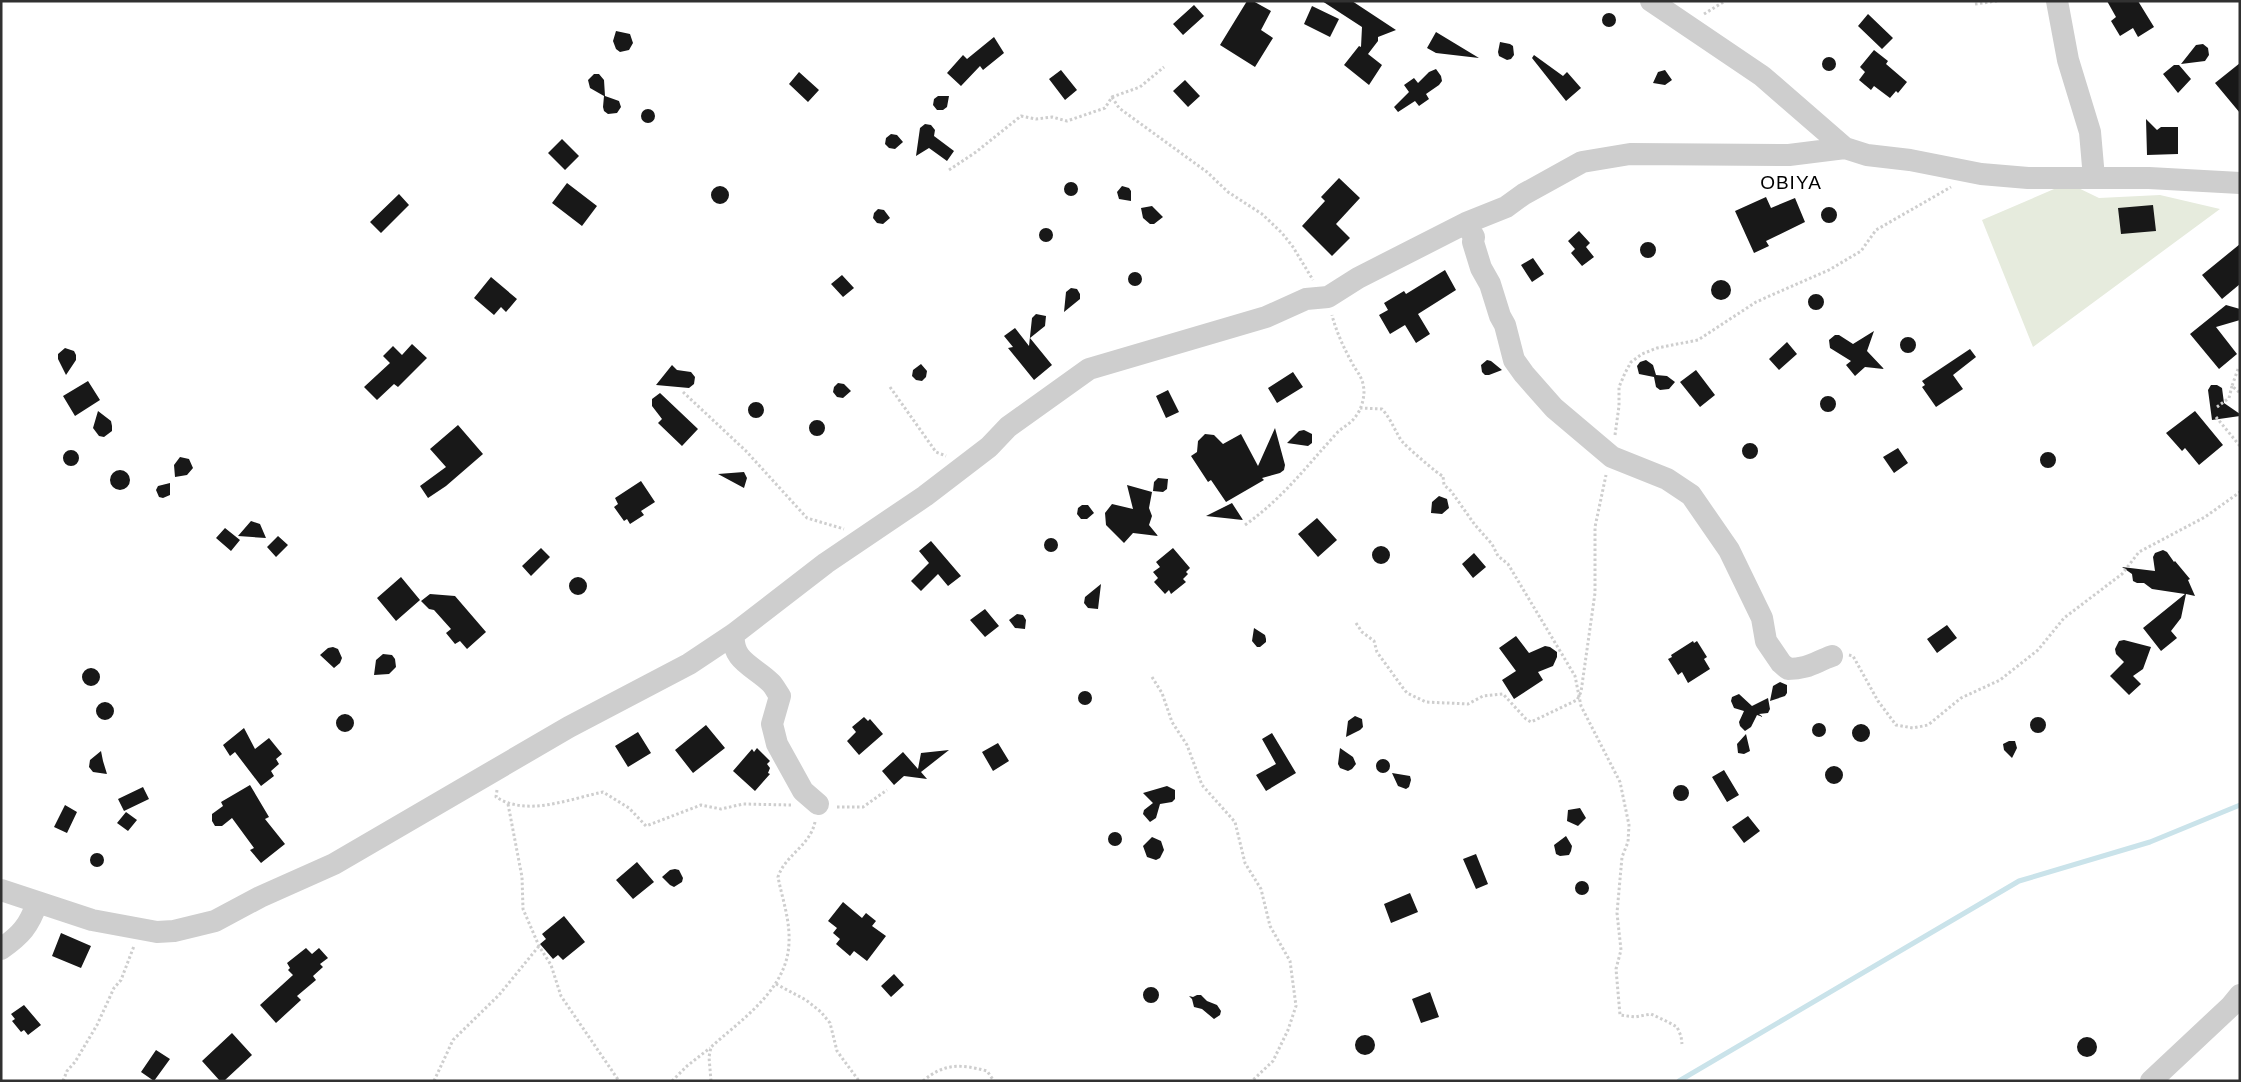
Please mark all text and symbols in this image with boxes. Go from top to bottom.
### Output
district label: OBIYA [1760,172,1822,193]

